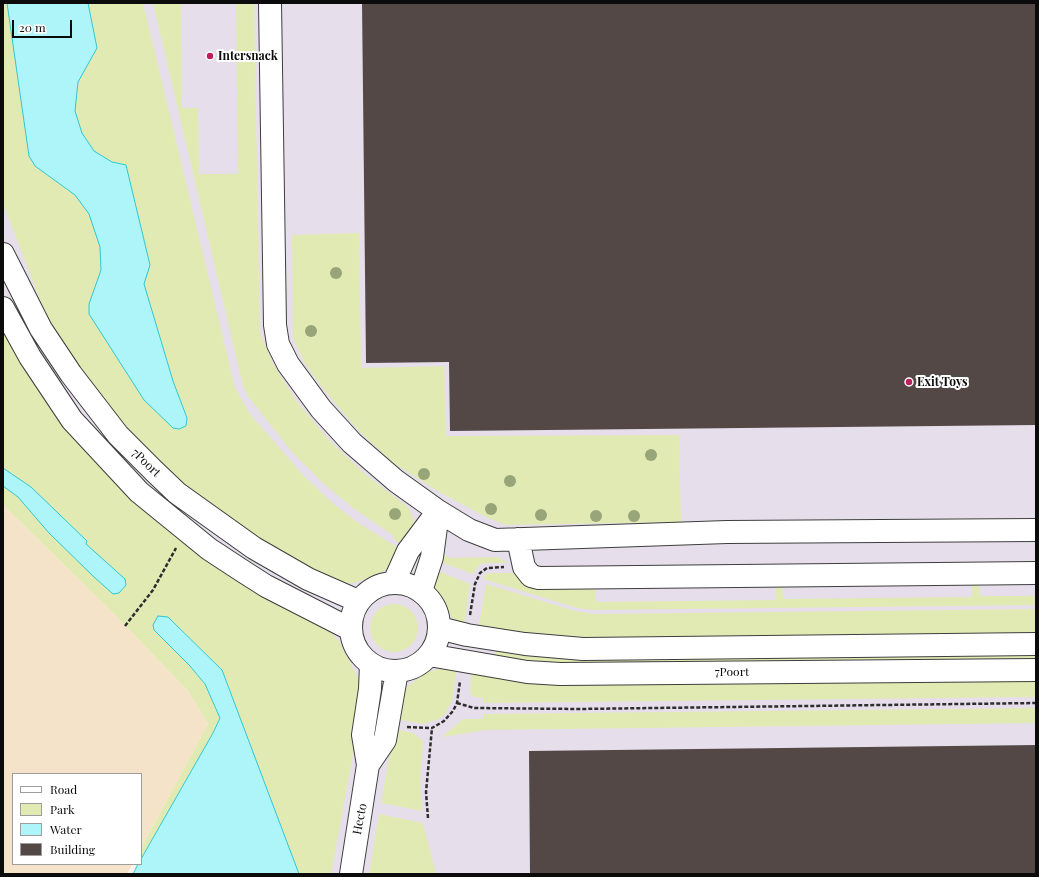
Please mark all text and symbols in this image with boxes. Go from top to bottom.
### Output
scale bar [14,12,74,38]
text: 20 m [19,19,46,35]
place label: Intersnack [218,49,278,63]
marker: Intersnack [205,51,215,61]
place label: Exit Toys [917,375,968,389]
marker: Exit Toys [904,377,914,387]
street label: 7Poort [129,446,163,480]
street label: 7Poort [715,665,749,679]
legend [12,773,142,865]
text: Road [50,781,77,797]
text: Park [50,801,75,817]
street label: Hecto [350,802,370,836]
text: Water [50,821,82,837]
text: Building [50,841,95,857]

